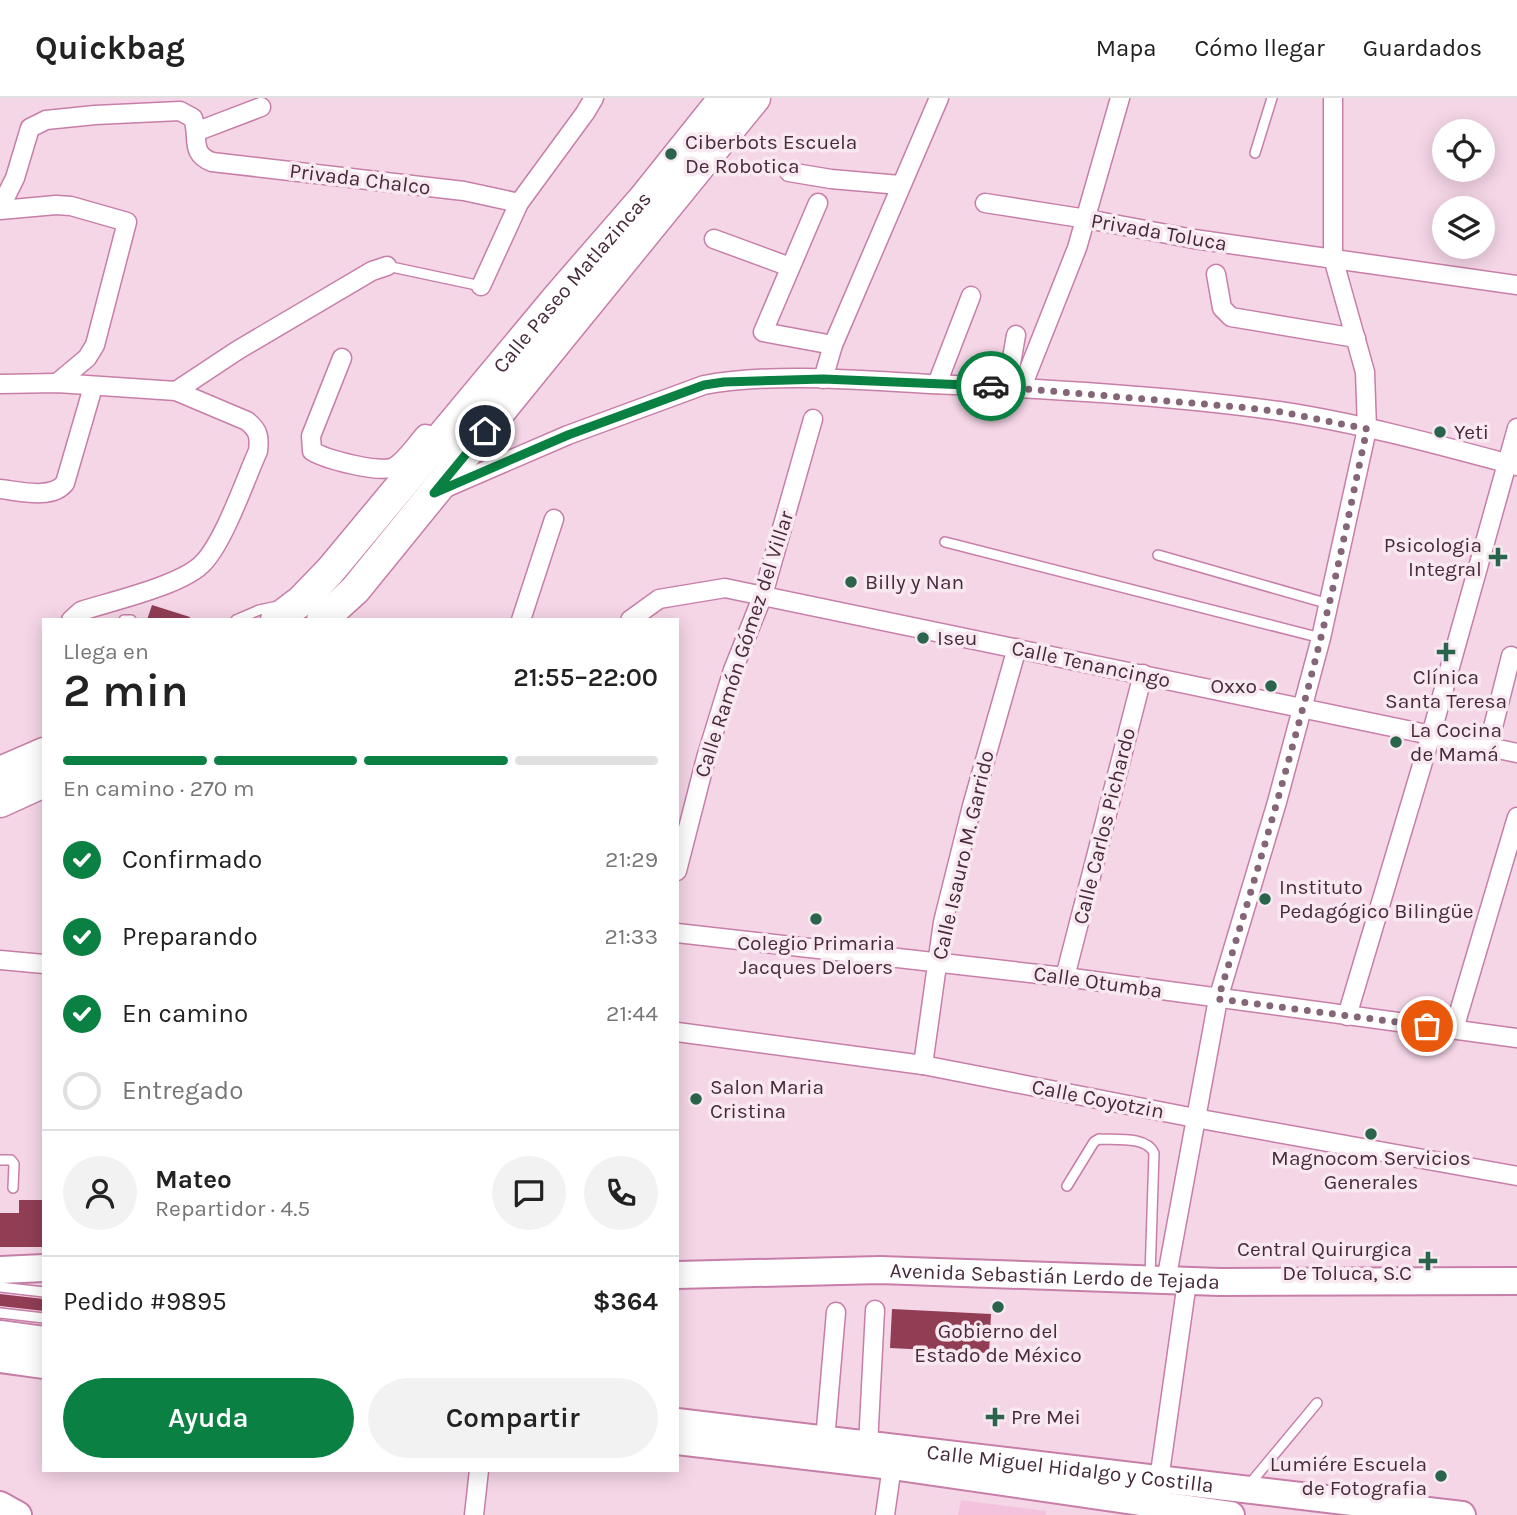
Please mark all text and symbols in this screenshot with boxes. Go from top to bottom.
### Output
text: Quickbag [35,29,185,67]
text: Mapa [1096,34,1156,62]
text: Cómo llegar [1194,34,1325,62]
text: Guardados [1363,34,1482,62]
map controls [1432,119,1495,259]
button: locate [1432,119,1495,182]
place label: Ciberbots Escuela De Robotica [685,130,857,178]
marker: Ciberbots Escuela De Robotica [663,146,679,162]
street label: Privada Chalco [288,158,432,200]
street label: Calle Paseo Matlazincas [488,187,656,378]
button: layers [1432,196,1495,259]
street label: Privada Toluca [1089,208,1229,256]
courier [956,351,1026,421]
icon: car [972,367,1010,405]
pin [455,401,515,461]
icon: home [466,412,504,450]
place label: Yeti [1454,420,1489,444]
marker: Yeti [1432,424,1448,440]
street label: Calle Ramón Gómez del Villar [690,507,799,780]
place label: Psicologia Integral [1384,533,1482,581]
marker: Psicologia Integral [1488,547,1508,567]
place label: Billy y Nan [865,570,964,594]
marker: Billy y Nan [843,574,859,590]
place label: Iseu [937,626,977,650]
marker: Iseu [915,630,931,646]
street label: Calle Tenancingo [1009,635,1173,693]
text: Llega en [63,638,149,665]
marker: Clínica Santa Teresa [1436,642,1456,662]
text: 21:55–22:00 [513,662,658,693]
text: 2 min [63,664,189,718]
place label: Clínica Santa Teresa [1385,665,1507,713]
place label: Oxxo [1210,674,1257,698]
marker: Oxxo [1263,678,1279,694]
place label: La Cocina de Mamá [1410,718,1502,766]
street label: Calle Carlos Pichardo [1068,725,1140,927]
marker: La Cocina de Mamá [1388,734,1404,750]
street label: Calle Isauro M. Garrido [927,748,999,962]
text: En camino · 270 m [63,775,254,802]
icon: check [63,841,101,879]
text: Confirmado [122,844,262,875]
text: 21:29 [605,846,658,873]
place label: Instituto Pedagógico Bilingüe [1279,875,1474,923]
marker: Instituto Pedagógico Bilingüe [1257,891,1273,907]
marker: Colegio Primaria Jacques Deloers [808,911,824,927]
icon: check [63,918,101,956]
text: Preparando [122,921,258,952]
text: 21:33 [605,923,658,950]
place label: Colegio Primaria Jacques Deloers [737,931,895,979]
street label: Calle Otumba [1032,961,1164,1003]
icon: check [63,995,101,1033]
pin [1397,996,1457,1056]
text: En camino [122,998,248,1029]
text: 21:44 [606,1000,658,1027]
icon: bag [1408,1007,1446,1045]
street label: Calle Coyotzin [1030,1074,1166,1124]
text: Entregado [122,1075,243,1106]
place label: Salon Maria Cristina [710,1075,824,1123]
marker: Salon Maria Cristina [688,1091,704,1107]
marker: Magnocom Servicios Generales [1363,1126,1379,1142]
place label: Magnocom Servicios Generales [1271,1146,1471,1194]
button: person [63,1156,137,1230]
button: chat [492,1156,566,1230]
button: phone [584,1156,658,1230]
text: Mateo [155,1164,232,1195]
text: Repartidor · 4.5 [155,1195,310,1222]
place label: Central Quirurgica De Toluca, S.C [1237,1237,1412,1285]
marker: Central Quirurgica De Toluca, S.C [1418,1251,1438,1271]
street label: Avenida Sebastián Lerdo de Tejada [889,1258,1220,1294]
text: Pedido #9895 [63,1286,227,1317]
text: $364 [593,1286,658,1317]
marker: Gobierno del Estado de México [990,1299,1006,1315]
place label: Gobierno del Estado de México [914,1319,1082,1367]
button: Ayuda [63,1378,354,1458]
button: Compartir [368,1378,658,1458]
place label: Pre Mei [1011,1405,1081,1429]
marker: Pre Mei [985,1407,1005,1427]
street label: Calle Miguel Hidalgo y Costilla [926,1440,1215,1497]
place label: Lumiére Escuela de Fotografia [1270,1452,1427,1500]
marker: Lumiére Escuela de Fotografia [1433,1468,1449,1484]

